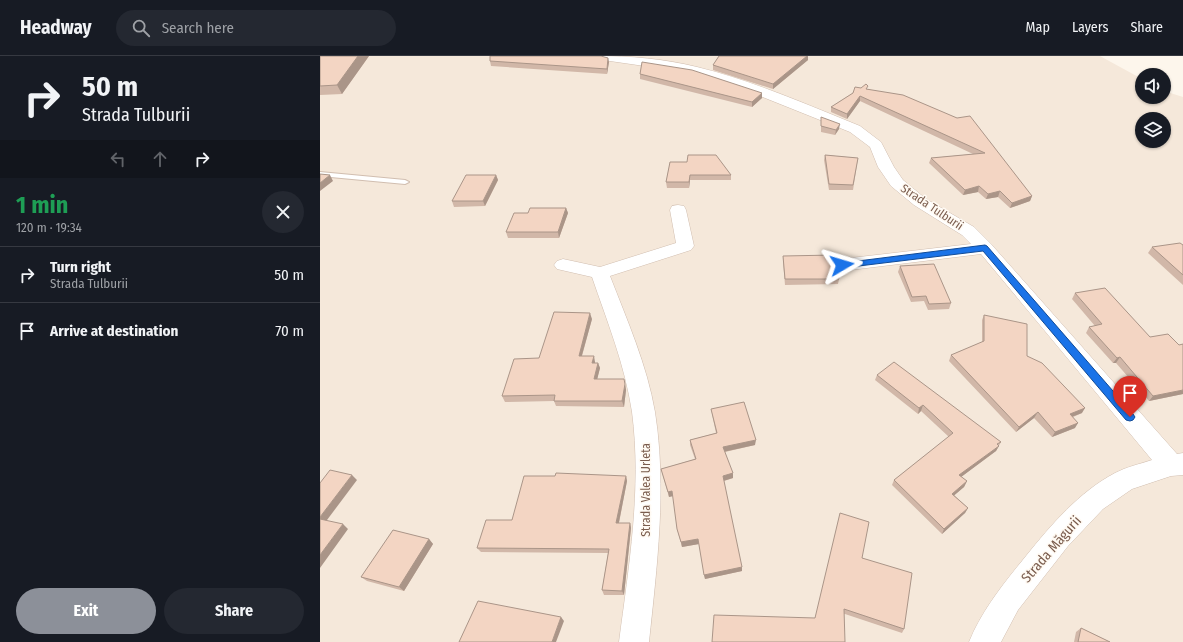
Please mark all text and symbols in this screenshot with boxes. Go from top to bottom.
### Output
search box [116,10,396,46]
text: Headway [20,16,92,39]
icon: search [130,17,152,39]
text: Search here [162,19,234,37]
text: Map [1026,19,1050,36]
text: Layers [1072,19,1108,36]
text: Share [1130,19,1163,36]
map controls [1135,68,1171,148]
button: sound [1135,68,1171,104]
text: 50 m [82,70,138,103]
icon: right [16,72,68,124]
text: Strada Tulburii [82,104,190,126]
button: layers [1135,112,1171,148]
icon: left [107,148,129,170]
icon: ahead [149,148,171,170]
icon: right [191,148,213,170]
street label: Strada Tulburii [898,181,966,233]
text: 1 min [16,191,68,219]
button: close [262,191,304,233]
text: 120 m · 19:34 [16,220,82,235]
position arrow [821,244,863,286]
text: Turn right [50,258,111,276]
icon: right [16,264,38,286]
text: 50 m [274,266,304,284]
text: Strada Tulburii [50,276,128,291]
icon: arrive [16,320,38,342]
text: Arrive at destination [50,322,178,340]
text: 70 m [275,322,304,340]
pin [1113,376,1147,417]
icon: arrive [1119,382,1141,404]
street label: Strada Valea Urleta [639,443,653,537]
street label: Strada Măgurii [1018,512,1085,586]
button: Exit [16,588,156,634]
button: Share [164,588,304,634]

